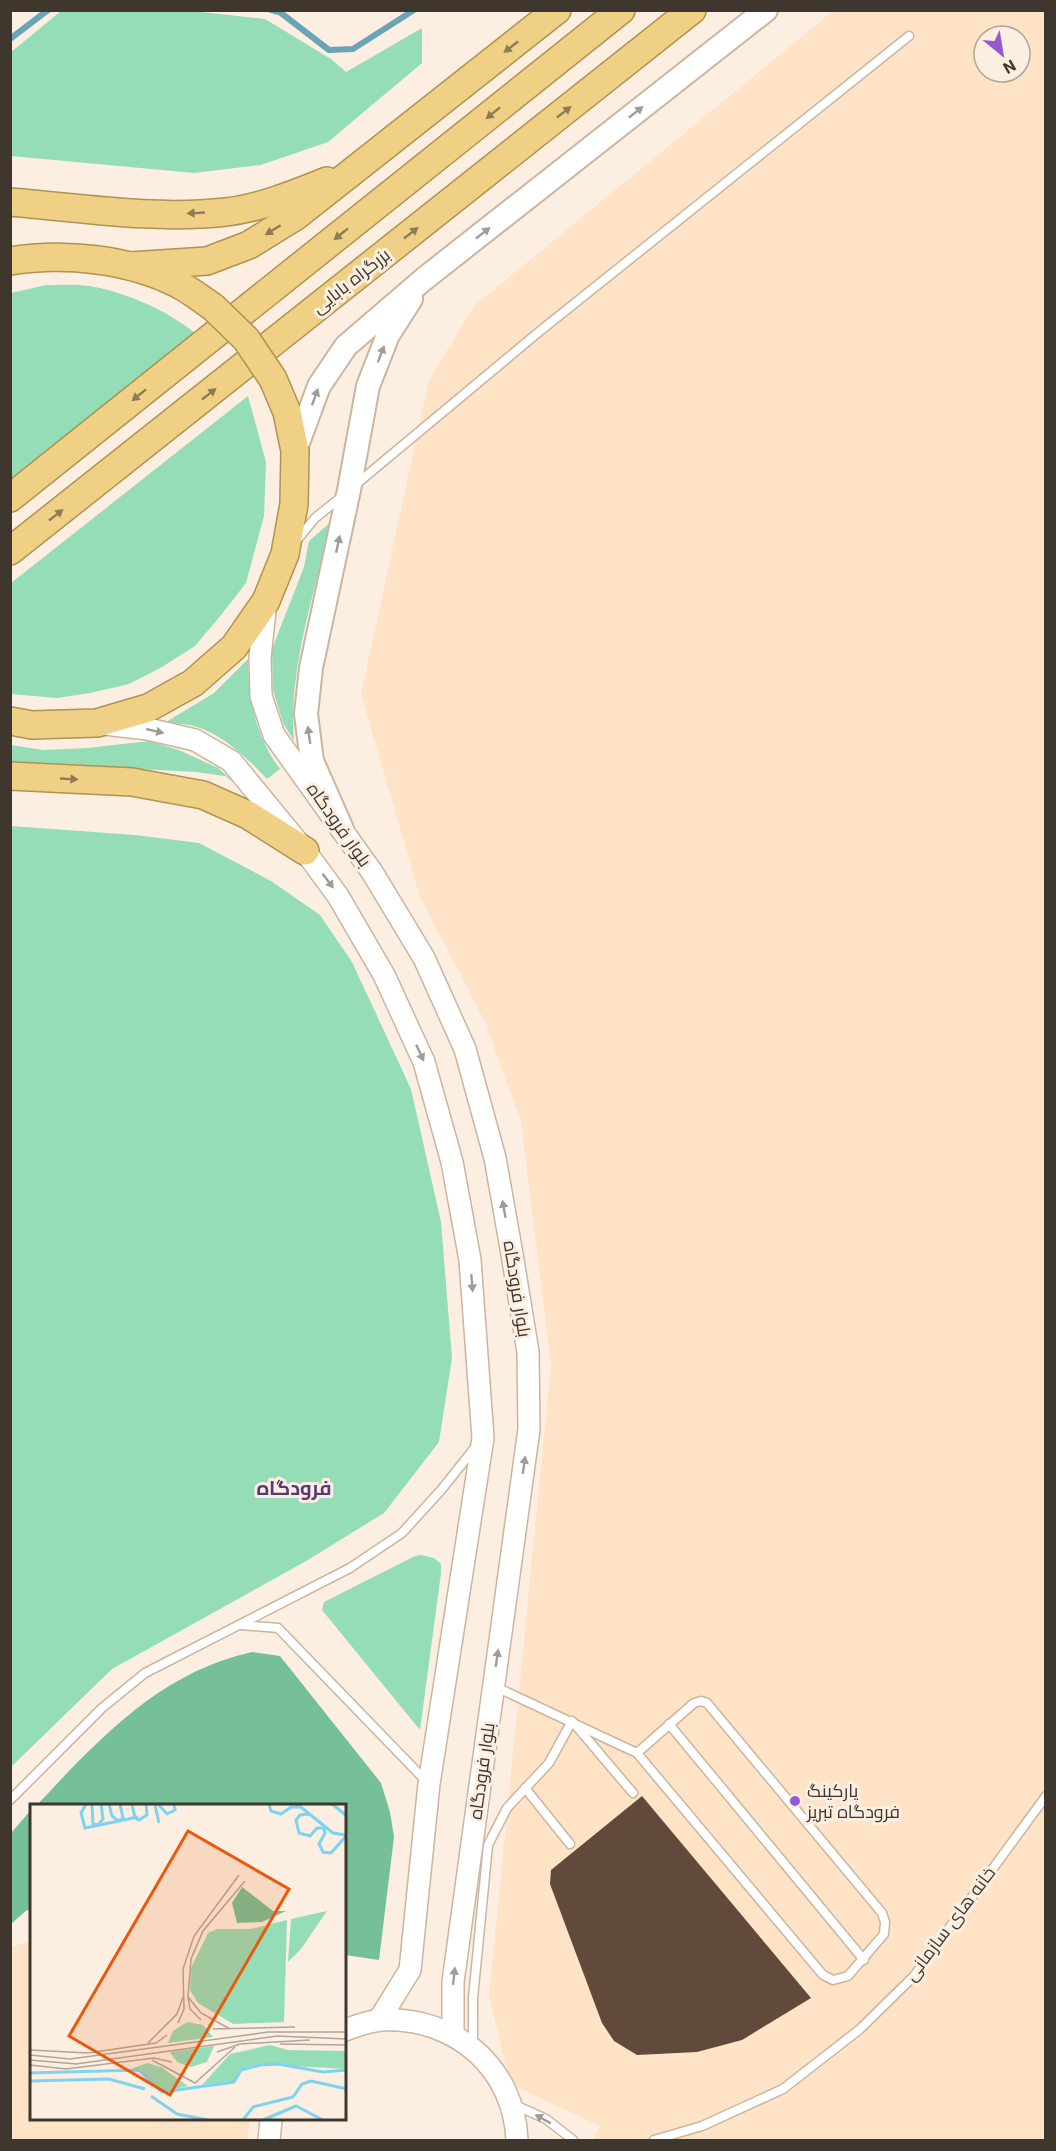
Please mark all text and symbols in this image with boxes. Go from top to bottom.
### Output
north arrow [972,24,1032,84]
one-way arrow [503,40,518,52]
text: N [1000,56,1019,78]
one-way arrow [485,106,501,119]
one-way arrow [556,106,572,119]
one-way arrow [628,106,644,119]
one-way arrow [186,209,205,218]
one-way arrow [265,224,281,235]
one-way arrow [403,227,419,240]
one-way arrow [475,227,490,239]
one-way arrow [333,228,349,241]
street label: بزرگراه بابایی [307,244,395,318]
one-way arrow [376,345,386,363]
one-way arrow [201,387,217,400]
one-way arrow [311,387,321,405]
one-way arrow [131,389,147,402]
one-way arrow [49,510,64,522]
one-way arrow [333,534,343,553]
one-way arrow [146,726,164,736]
one-way arrow [304,726,313,745]
one-way arrow [59,774,78,783]
street label: بلوار فرودگاه [302,779,376,871]
one-way arrow [321,874,333,889]
one-way arrow [415,1044,424,1061]
one-way arrow [499,1199,508,1218]
street label: بلوار فرودگاه [499,1239,535,1339]
one-way arrow [467,1274,476,1293]
one-way arrow [519,1455,528,1474]
district label: فرودگاه [256,1476,332,1500]
one-way arrow [493,1648,502,1667]
street label: بلوار فرودگاه [464,1721,500,1821]
place label: پارکینگ فرودگاه تبریز [806,1780,900,1823]
marker: پارکینگ فرودگاه تبریز [788,1794,802,1808]
inset map [30,1804,346,2121]
street label: خانه های سازمانی [900,1862,1000,1986]
one-way arrow [449,1966,459,1985]
one-way arrow [534,2114,551,2124]

